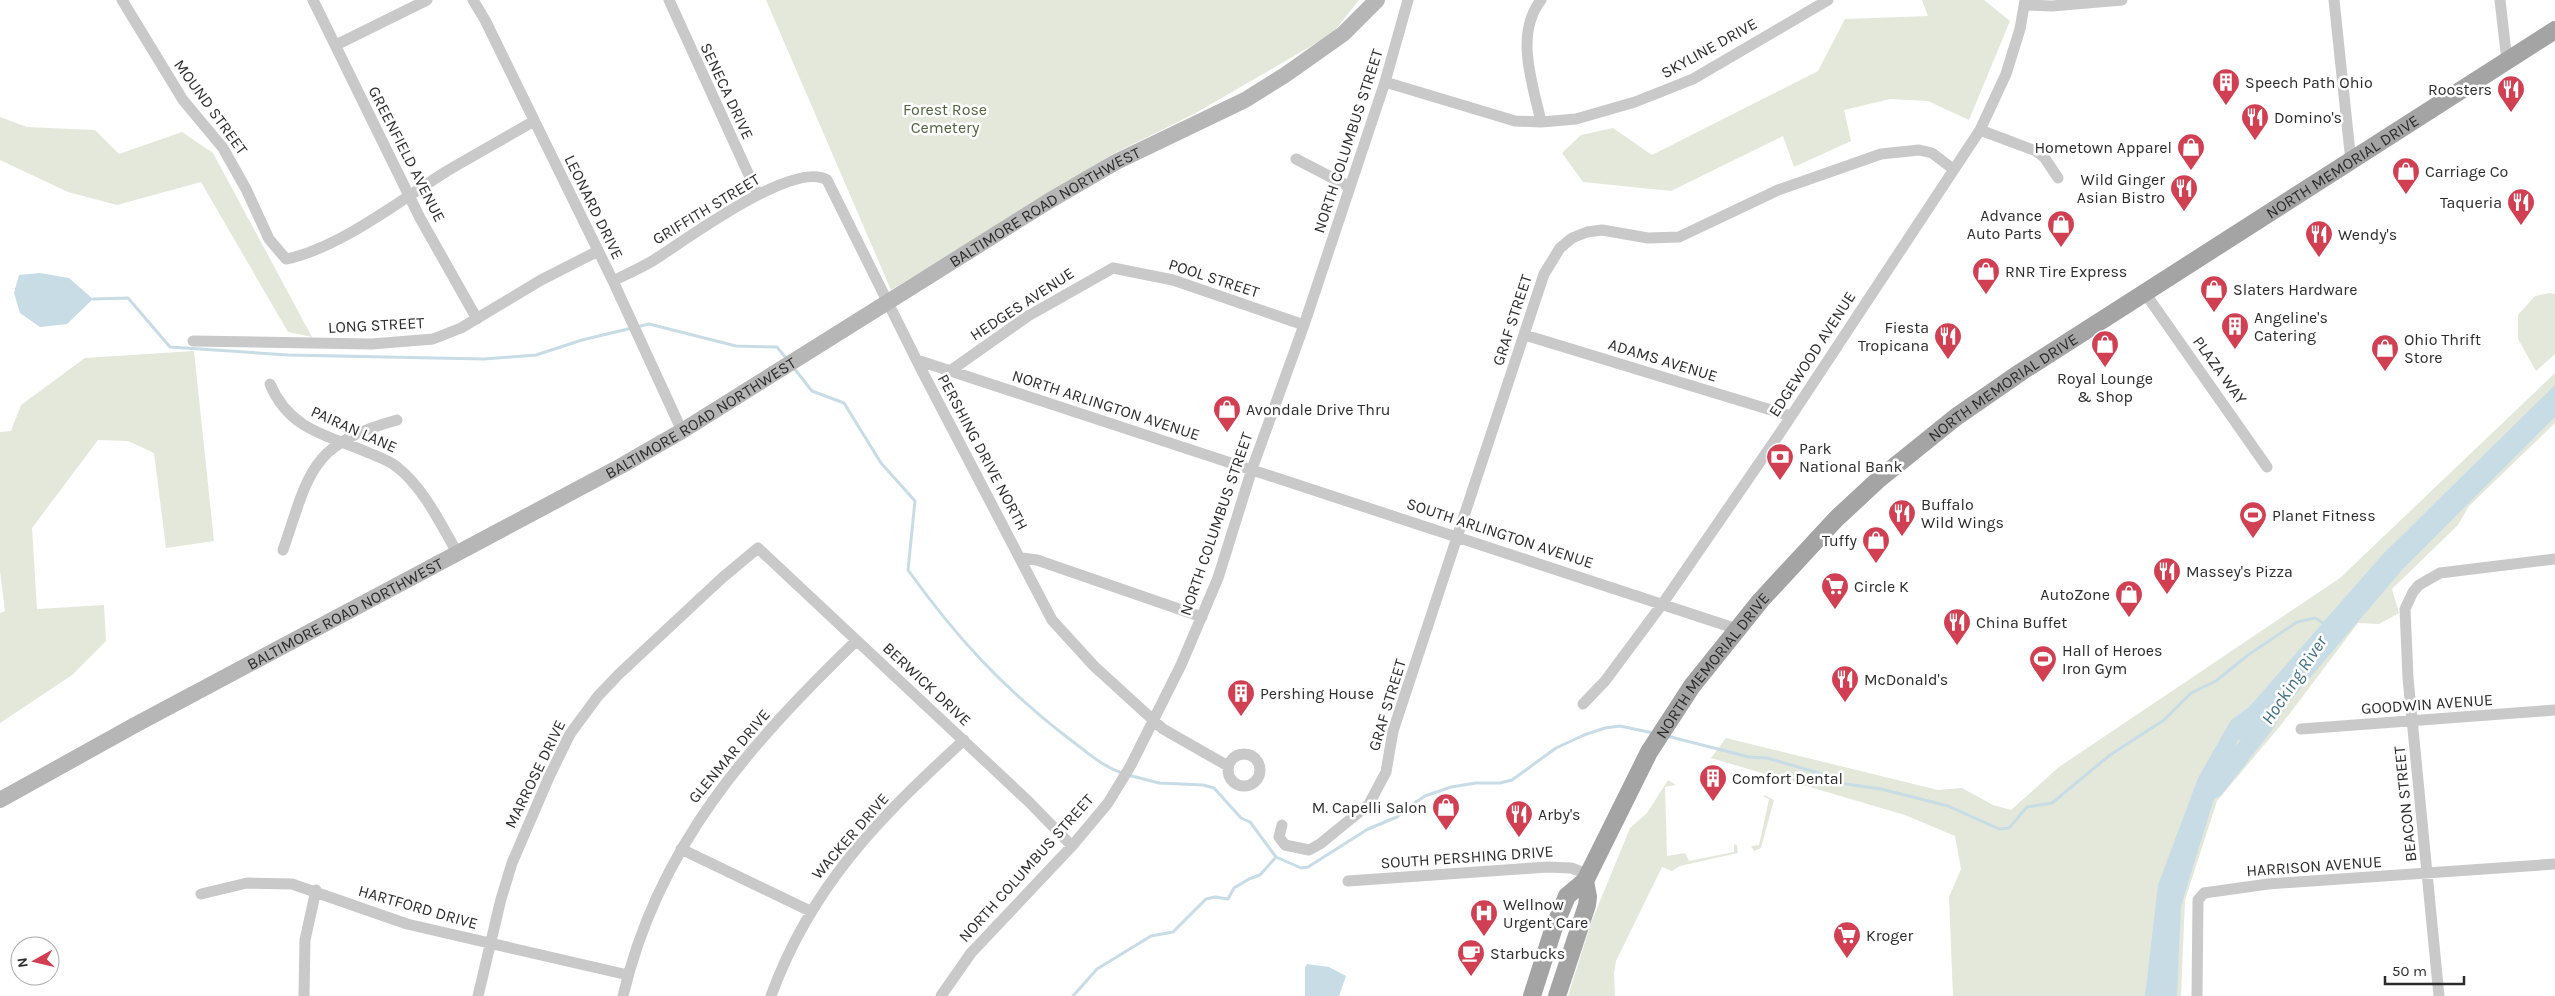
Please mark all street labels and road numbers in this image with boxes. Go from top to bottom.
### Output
street label: SKYLINE DRIVE [1658,14,1760,82]
street label: SENECA DRIVE [696,40,758,142]
street label: NORTH COLUMBUS STREET [1309,47,1387,235]
street label: MOUND STREET [170,56,252,158]
street label: GREENFIELD AVENUE [365,83,449,225]
street label: NORTH MEMORIAL DRIVE [2262,110,2422,222]
street label: BALTIMORE ROAD NORTHWEST [945,142,1143,271]
street label: LEONARD DRIVE [560,152,628,262]
street label: GRIFFITH STREET [649,169,763,249]
street label: POOL STREET [1166,254,1262,302]
street label: HEDGES AVENUE [966,263,1078,345]
street label: GRAF STREET [1488,272,1536,368]
street label: EDGEWOOD AVENUE [1764,288,1860,420]
street label: LONG STREET [327,313,425,337]
street label: NORTH MEMORIAL DRIVE [1924,329,2081,445]
street label: PLAZA WAY [2189,332,2251,408]
street label: ADAMS AVENUE [1606,334,1720,386]
street label: BALTIMORE ROAD NORTHWEST [602,353,799,482]
street label: NORTH ARLINGTON AVENUE [1010,366,1202,444]
street label: PERSHING DRIVE NORTH [934,371,1032,533]
street label: PAIRAN LANE [308,402,400,456]
street label: NORTH COLUMBUS STREET [1176,430,1256,618]
street label: SOUTH ARLINGTON AVENUE [1404,494,1596,572]
street label: BALTIMORE ROAD NORTHWEST [243,553,446,673]
street label: NORTH MEMORIAL DRIVE [1651,588,1773,742]
street label: BERWICK DRIVE [879,638,975,730]
street label: GRAF STREET [1364,657,1410,753]
street label: GOODWIN AVENUE [2360,690,2494,718]
street label: GLENMAR DRIVE [684,705,774,807]
street label: MARROSE DRIVE [501,717,569,831]
street label: BEACON STREET [2389,745,2421,863]
street label: WACKER DRIVE [807,789,893,883]
street label: NORTH COLUMBUS STREET [955,790,1097,946]
street label: SOUTH PERSHING DRIVE [1380,841,1554,873]
street label: HARRISON AVENUE [2246,852,2382,880]
street label: HARTFORD DRIVE [356,881,480,933]

